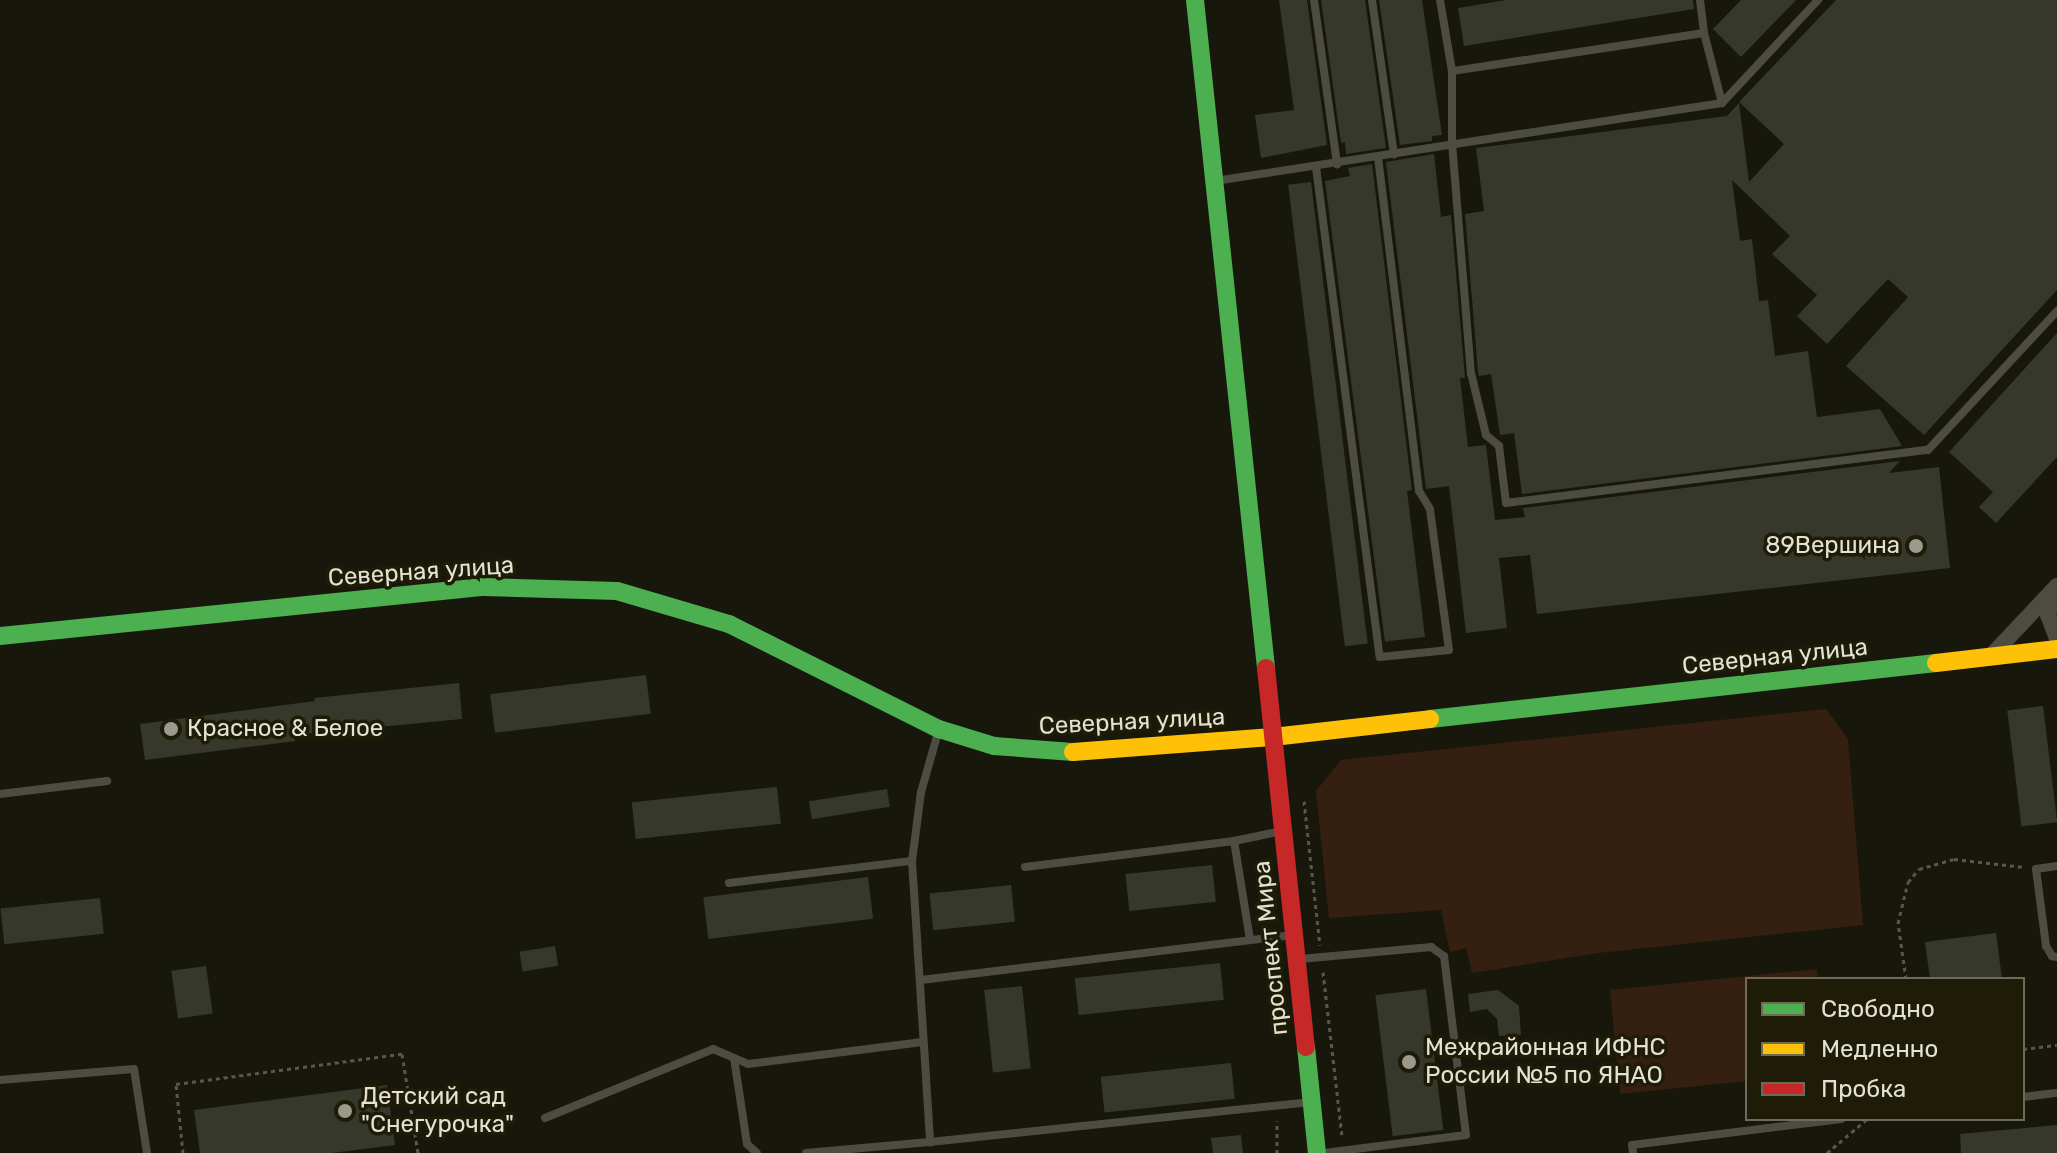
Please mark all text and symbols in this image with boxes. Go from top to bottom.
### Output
place label: 89Вершина [1765,532,1900,560]
marker: 89Вершина [1907,537,1925,555]
street label: Северная улица [327,551,515,593]
street label: Северная улица [1681,633,1869,681]
street label: Северная улица [1038,703,1226,741]
place label: Красное & Белое [187,715,383,743]
marker: Красное & Белое [162,720,180,738]
street label: проспект Мира [1248,859,1294,1037]
legend [1745,977,2025,1121]
text: Свободно [1821,995,1935,1023]
place label: Межрайонная ИФНС России №5 по ЯНАО [1425,1034,1666,1090]
text: Медленно [1821,1035,1938,1063]
marker: Межрайонная ИФНС России №5 по ЯНАО [1400,1053,1418,1071]
text: Пробка [1821,1075,1906,1103]
place label: Детский сад "Снегурочка" [361,1083,514,1139]
marker: Детский сад "Снегурочка" [336,1102,354,1120]

